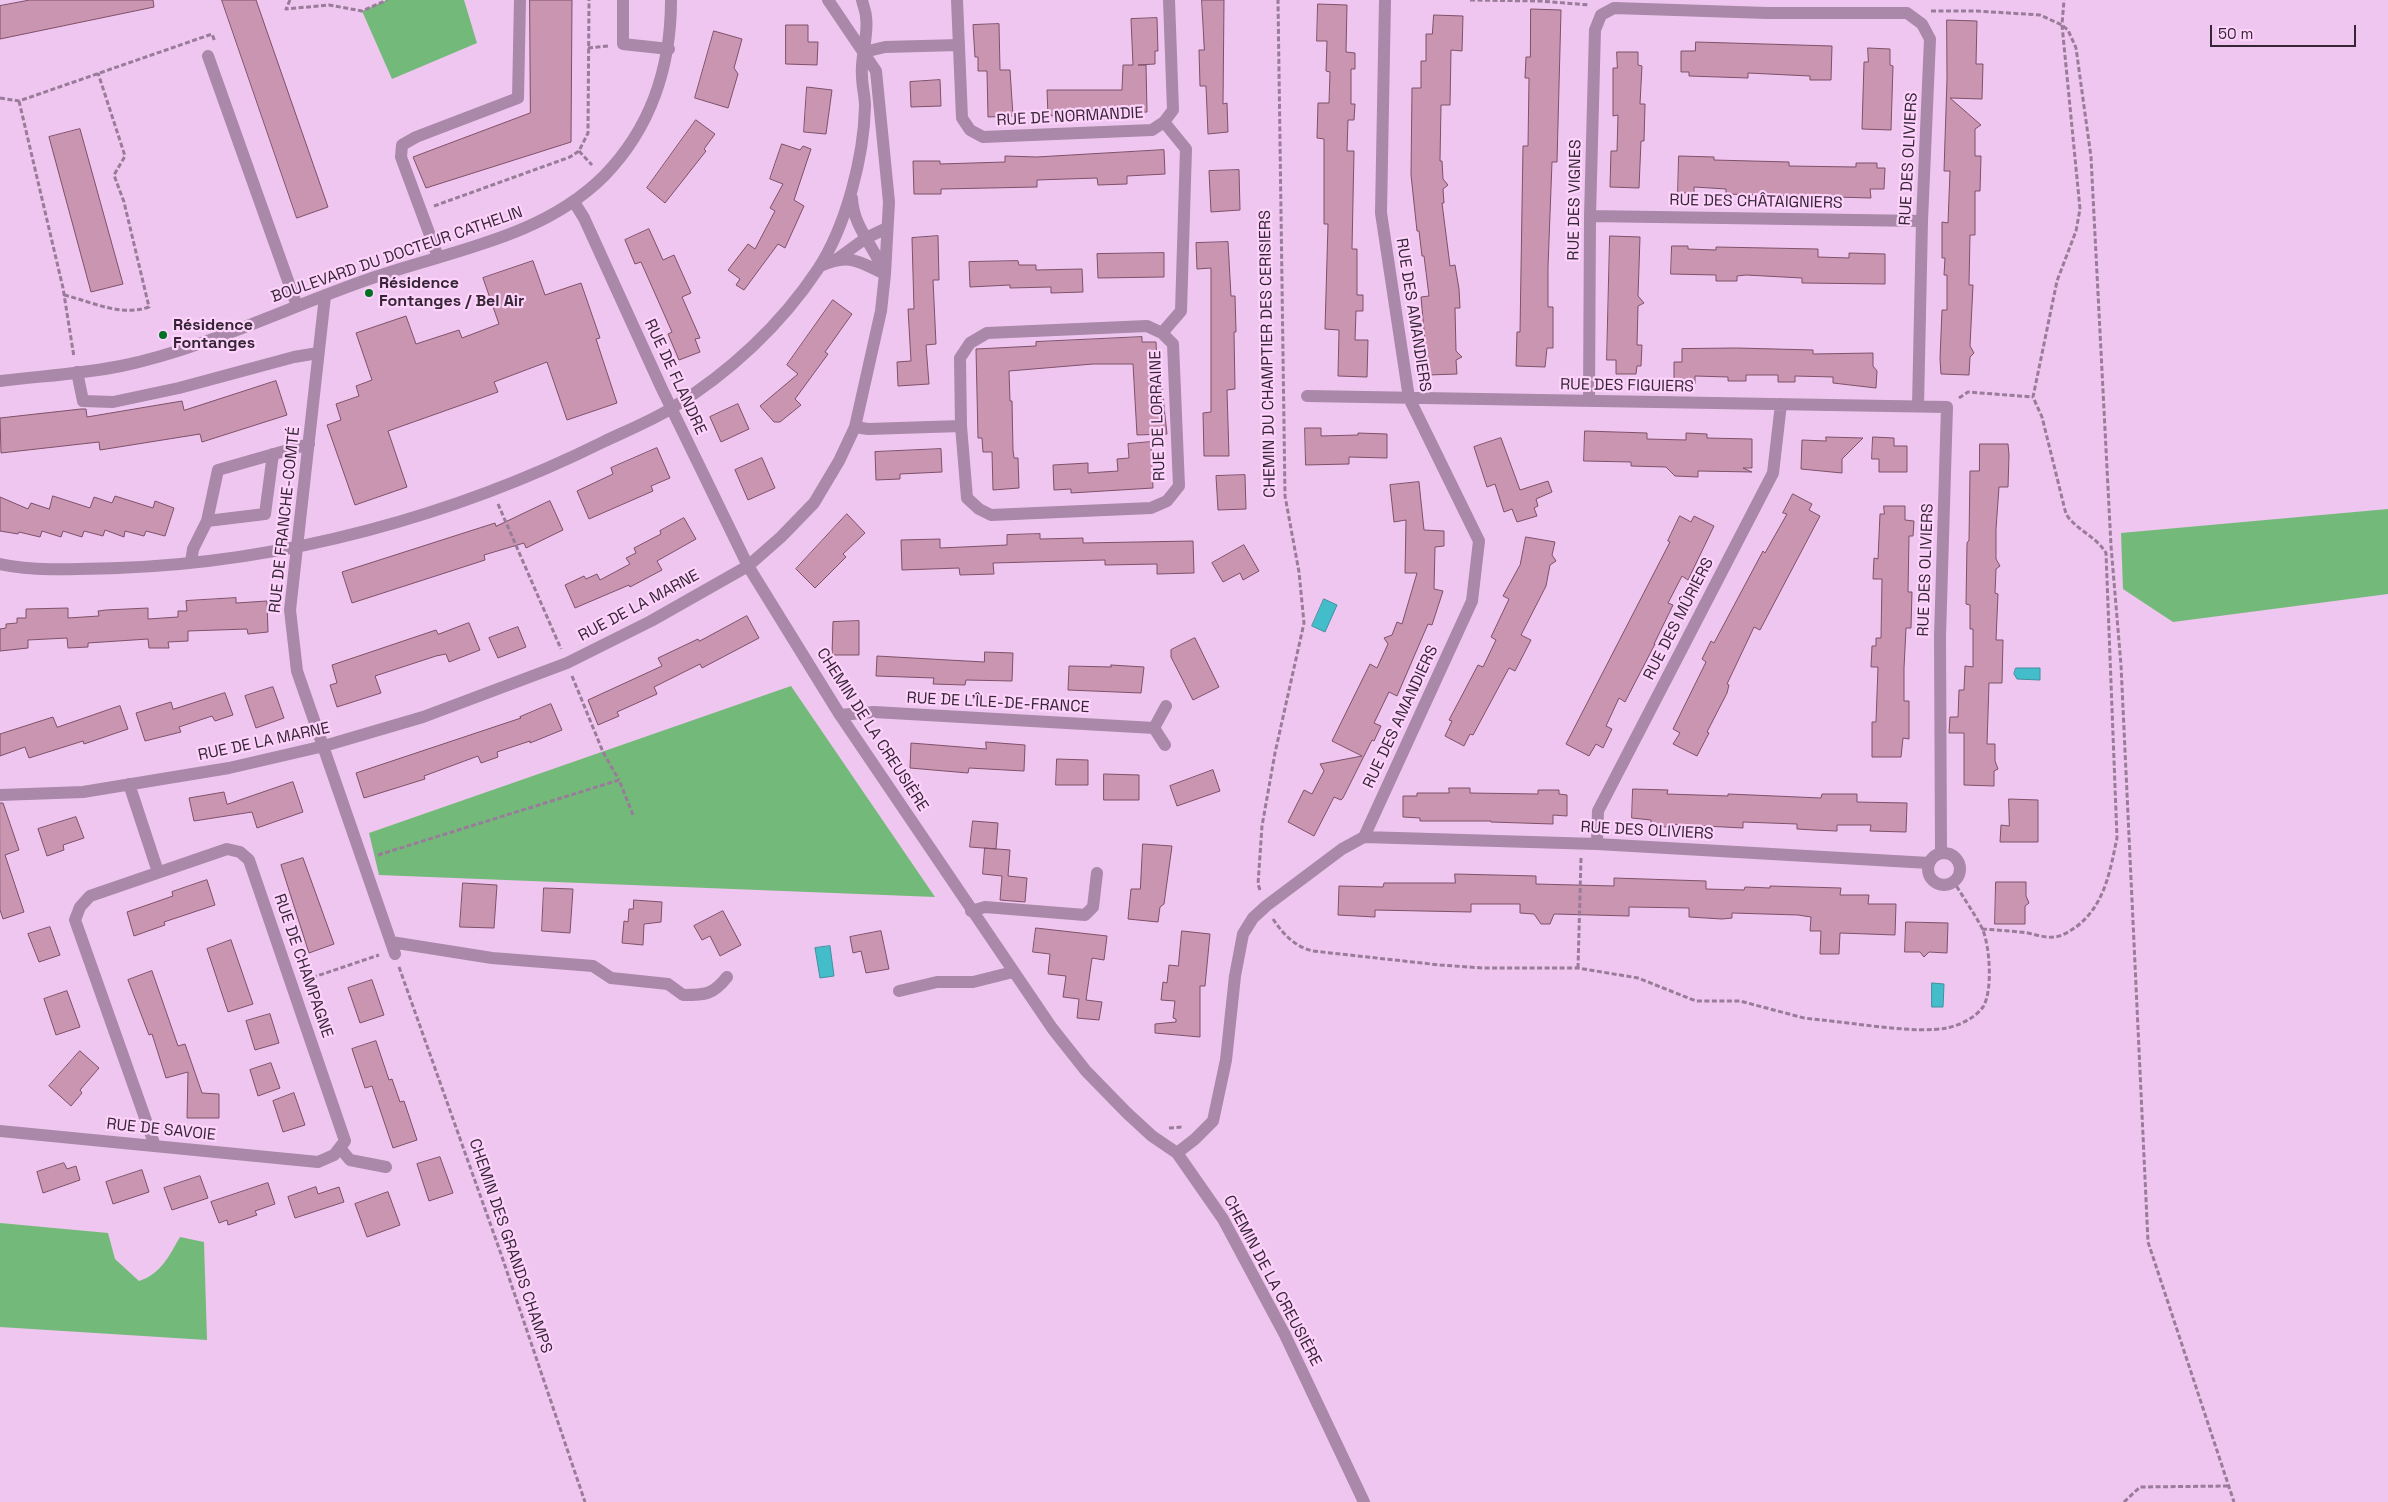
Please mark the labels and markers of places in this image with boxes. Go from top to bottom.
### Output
place label: Résidence Fontanges / Bel Air [379,274,524,312]
marker: Résidence Fontanges / Bel Air [363,287,375,299]
place label: Résidence Fontanges [173,316,255,354]
marker: Résidence Fontanges [157,329,169,341]

